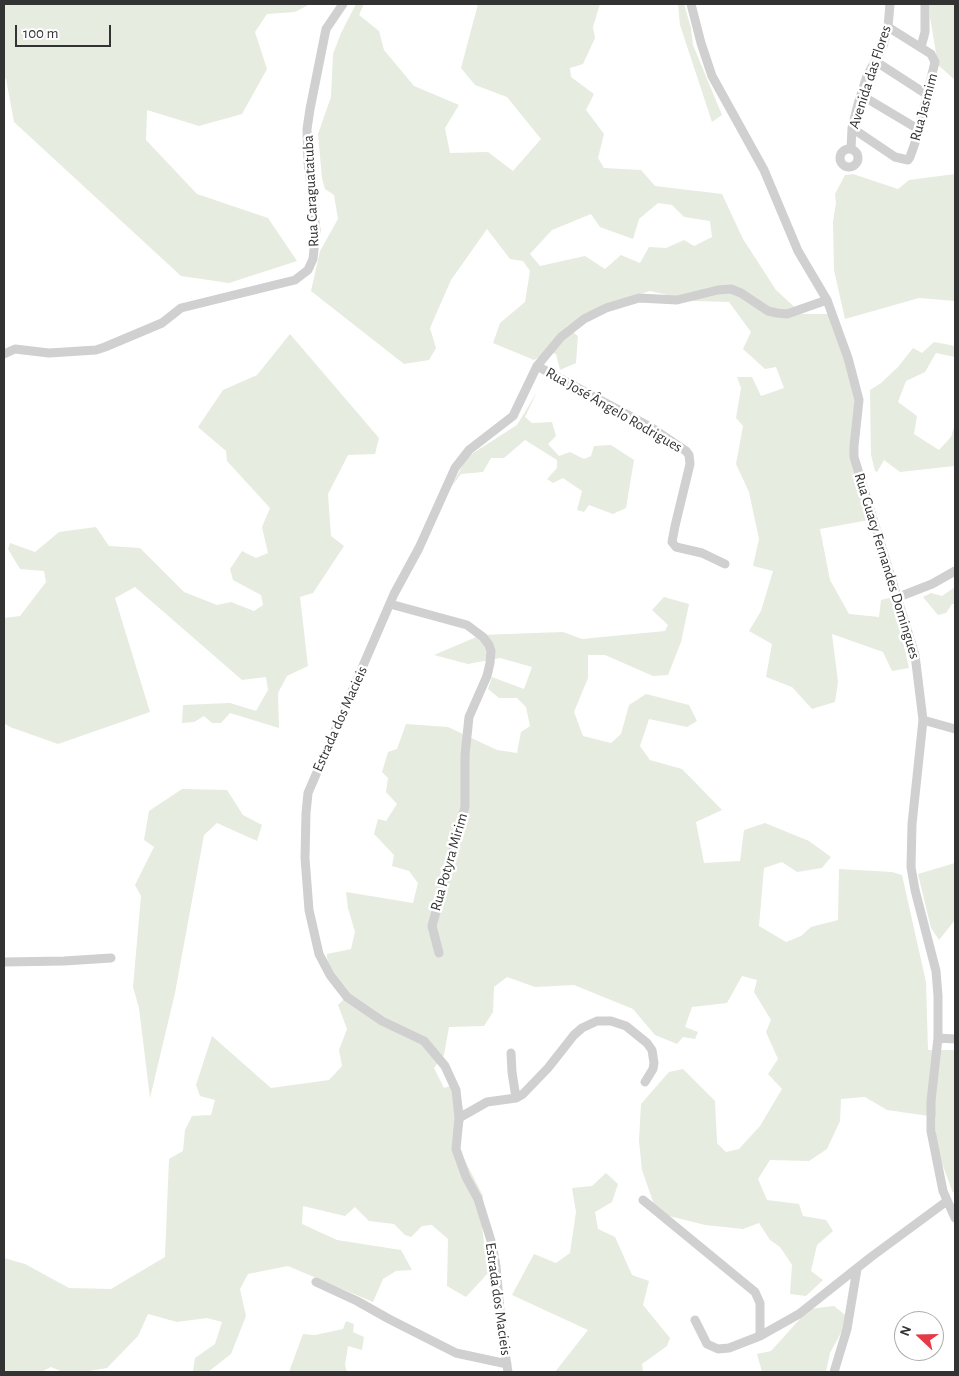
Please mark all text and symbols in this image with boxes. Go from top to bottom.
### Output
scale bar [18,15,114,47]
street label: Avenida das Flores [845,23,895,131]
text: 100 m [23,26,58,41]
street label: Rua Jasmim [906,71,942,143]
street label: Rua Caraguatatuba [299,135,323,247]
street label: Rua José Ângelo Rodrigues [543,364,685,456]
street label: Rua Guacy Fernandes Domingues [850,471,924,661]
street label: Estrada dos Macieis [309,663,371,775]
street label: Rua Potyra Mirim [426,811,472,913]
street label: Estrada dos Macieis [481,1241,515,1357]
north arrow [894,1311,944,1361]
text: N [898,1324,914,1338]

